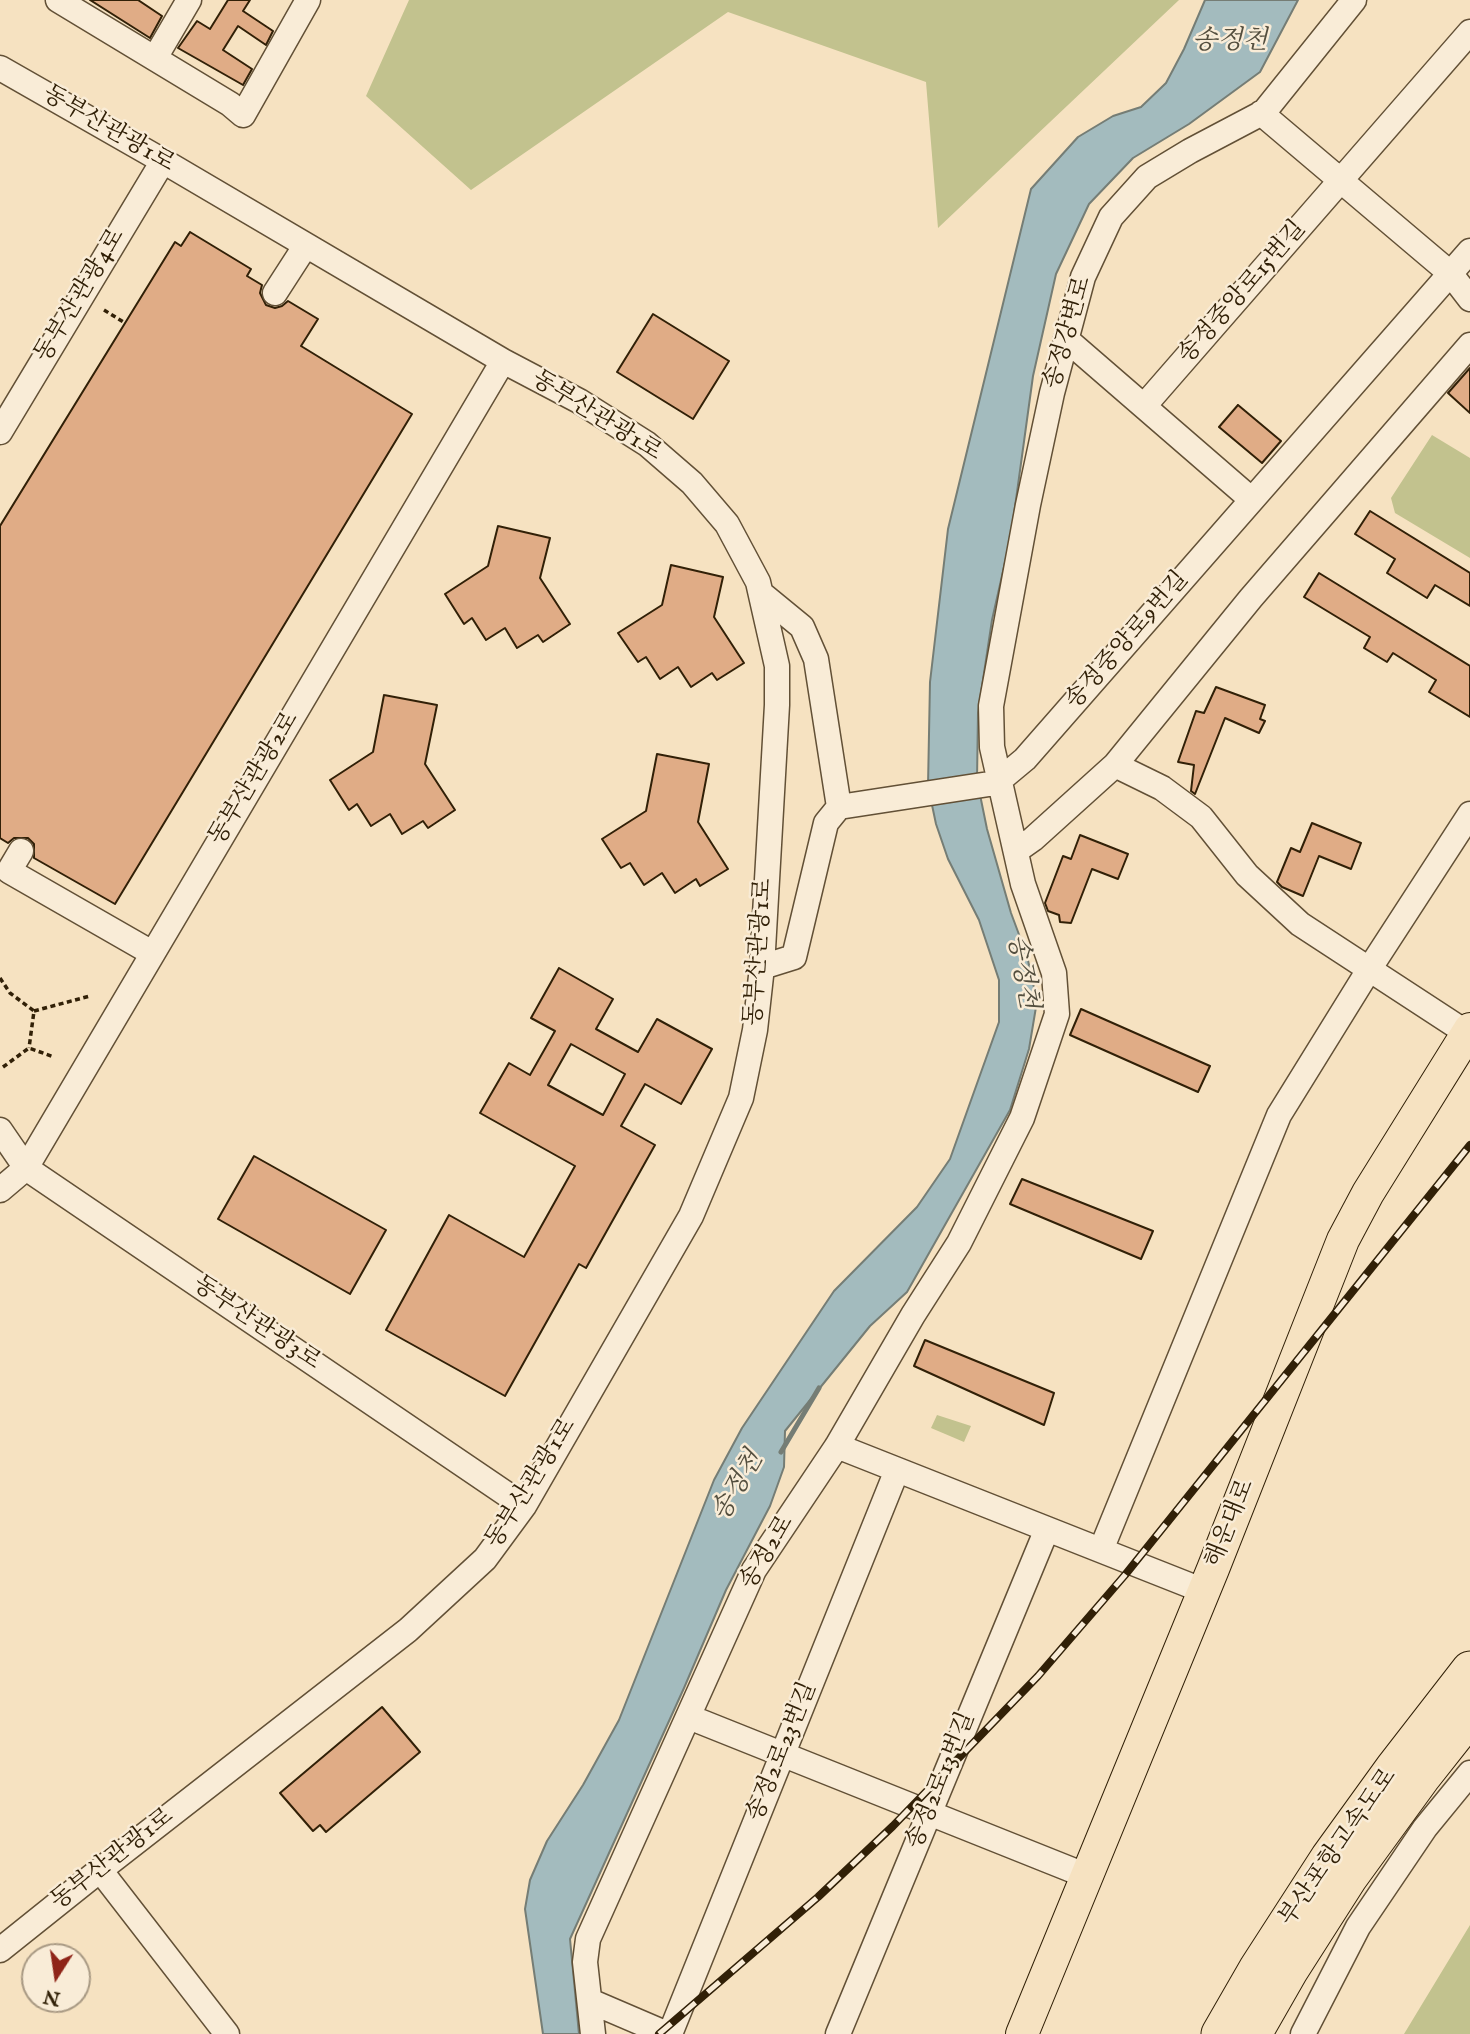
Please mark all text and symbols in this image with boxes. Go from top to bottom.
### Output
water label: 송정천 [1192,27,1268,59]
street label: 동부산관광1로 [37,81,179,179]
street label: 송정중앙로15번길 [1173,216,1313,370]
street label: 동부산관광4로 [30,224,132,368]
street label: 송정강변로 [1039,273,1099,393]
street label: 동부산관광1로 [526,366,666,468]
street label: 송정중앙로9번길 [1060,566,1196,716]
street label: 동부산관광2로 [204,707,306,851]
street label: 동부산관광1로 [740,877,780,1027]
water label: 송정천 [999,932,1043,1012]
street label: 동부산관광3로 [187,1271,325,1377]
street label: 동부산관광1로 [481,1414,583,1554]
water label: 송정천 [707,1447,771,1527]
street label: 해운대로 [1200,1476,1262,1572]
street label: 송정2로 [735,1511,801,1595]
street label: 송정2로23번길 [742,1678,824,1826]
street label: 송정2로13번길 [901,1708,983,1854]
street label: 부산포항고속도로 [1274,1764,1404,1932]
street label: 동부산관광1로 [46,1803,180,1917]
north arrow [21,1943,91,2013]
text: N [42,1983,63,2010]

